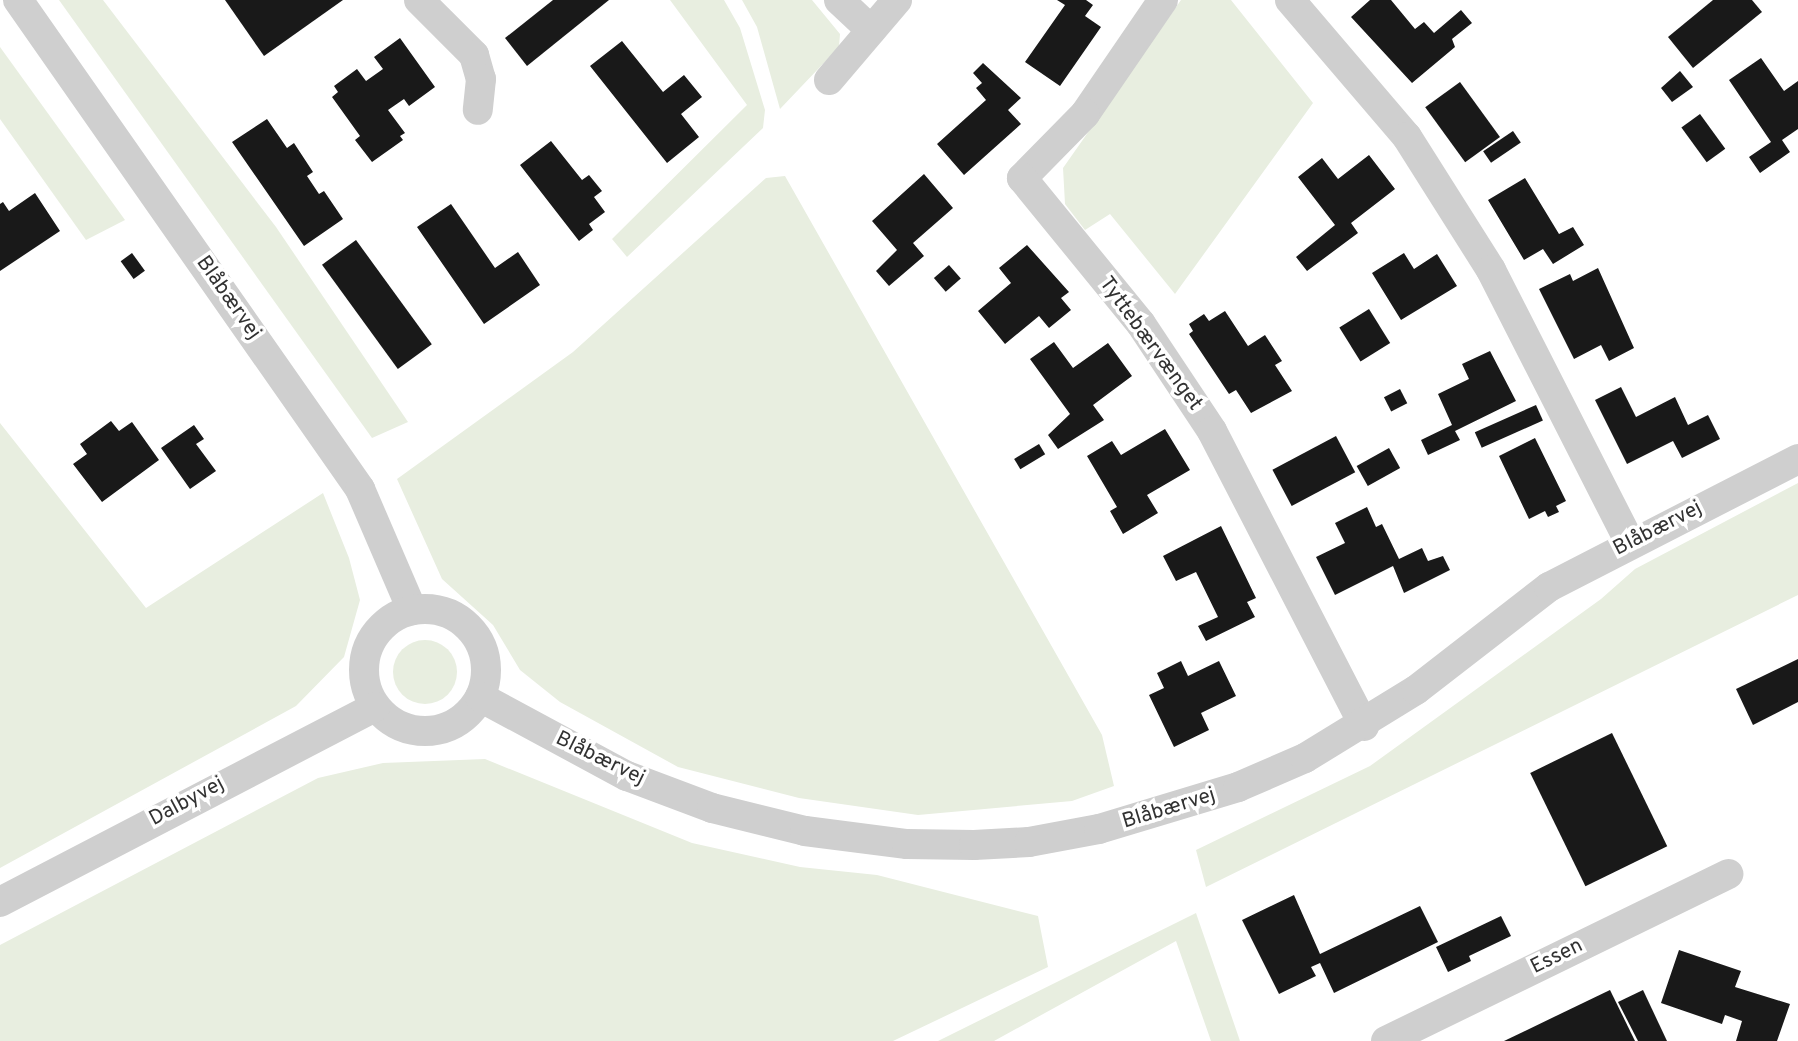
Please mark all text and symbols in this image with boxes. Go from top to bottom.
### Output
street label: Blåbærvej [190,251,266,345]
street label: Tyttebærvænget [1093,272,1207,416]
street label: Blåbærvej [1609,496,1707,562]
street label: Blåbærvej [551,727,649,791]
street label: Dalbyvej [145,772,229,832]
street label: Blåbærvej [1119,783,1219,835]
street label: Essen [1527,934,1587,980]

